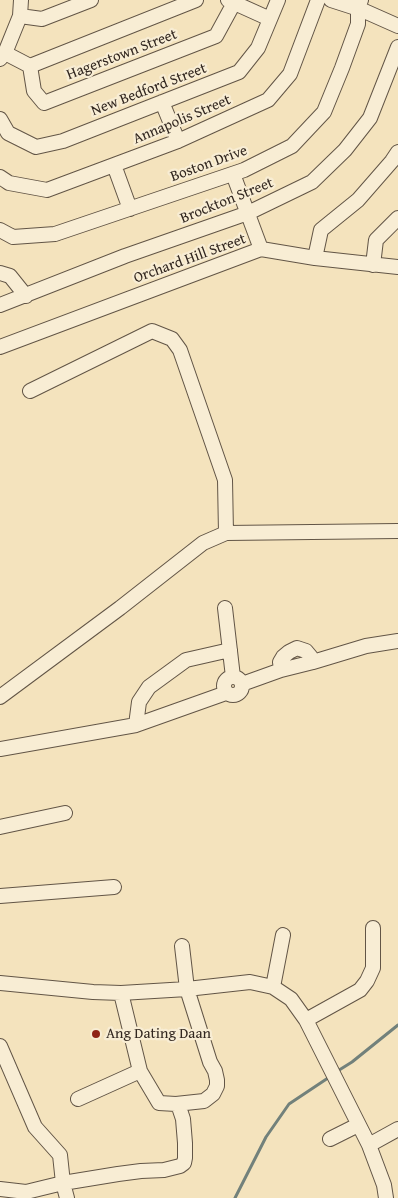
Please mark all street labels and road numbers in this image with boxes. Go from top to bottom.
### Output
street label: Hagerstown Street [64,26,180,84]
street label: New Bedford Street [89,60,209,120]
street label: Annapolis Street [130,91,234,149]
street label: Boston Drive [168,142,250,186]
street label: Brockton Street [178,174,276,228]
street label: Orchard Hill Street [131,230,249,288]

